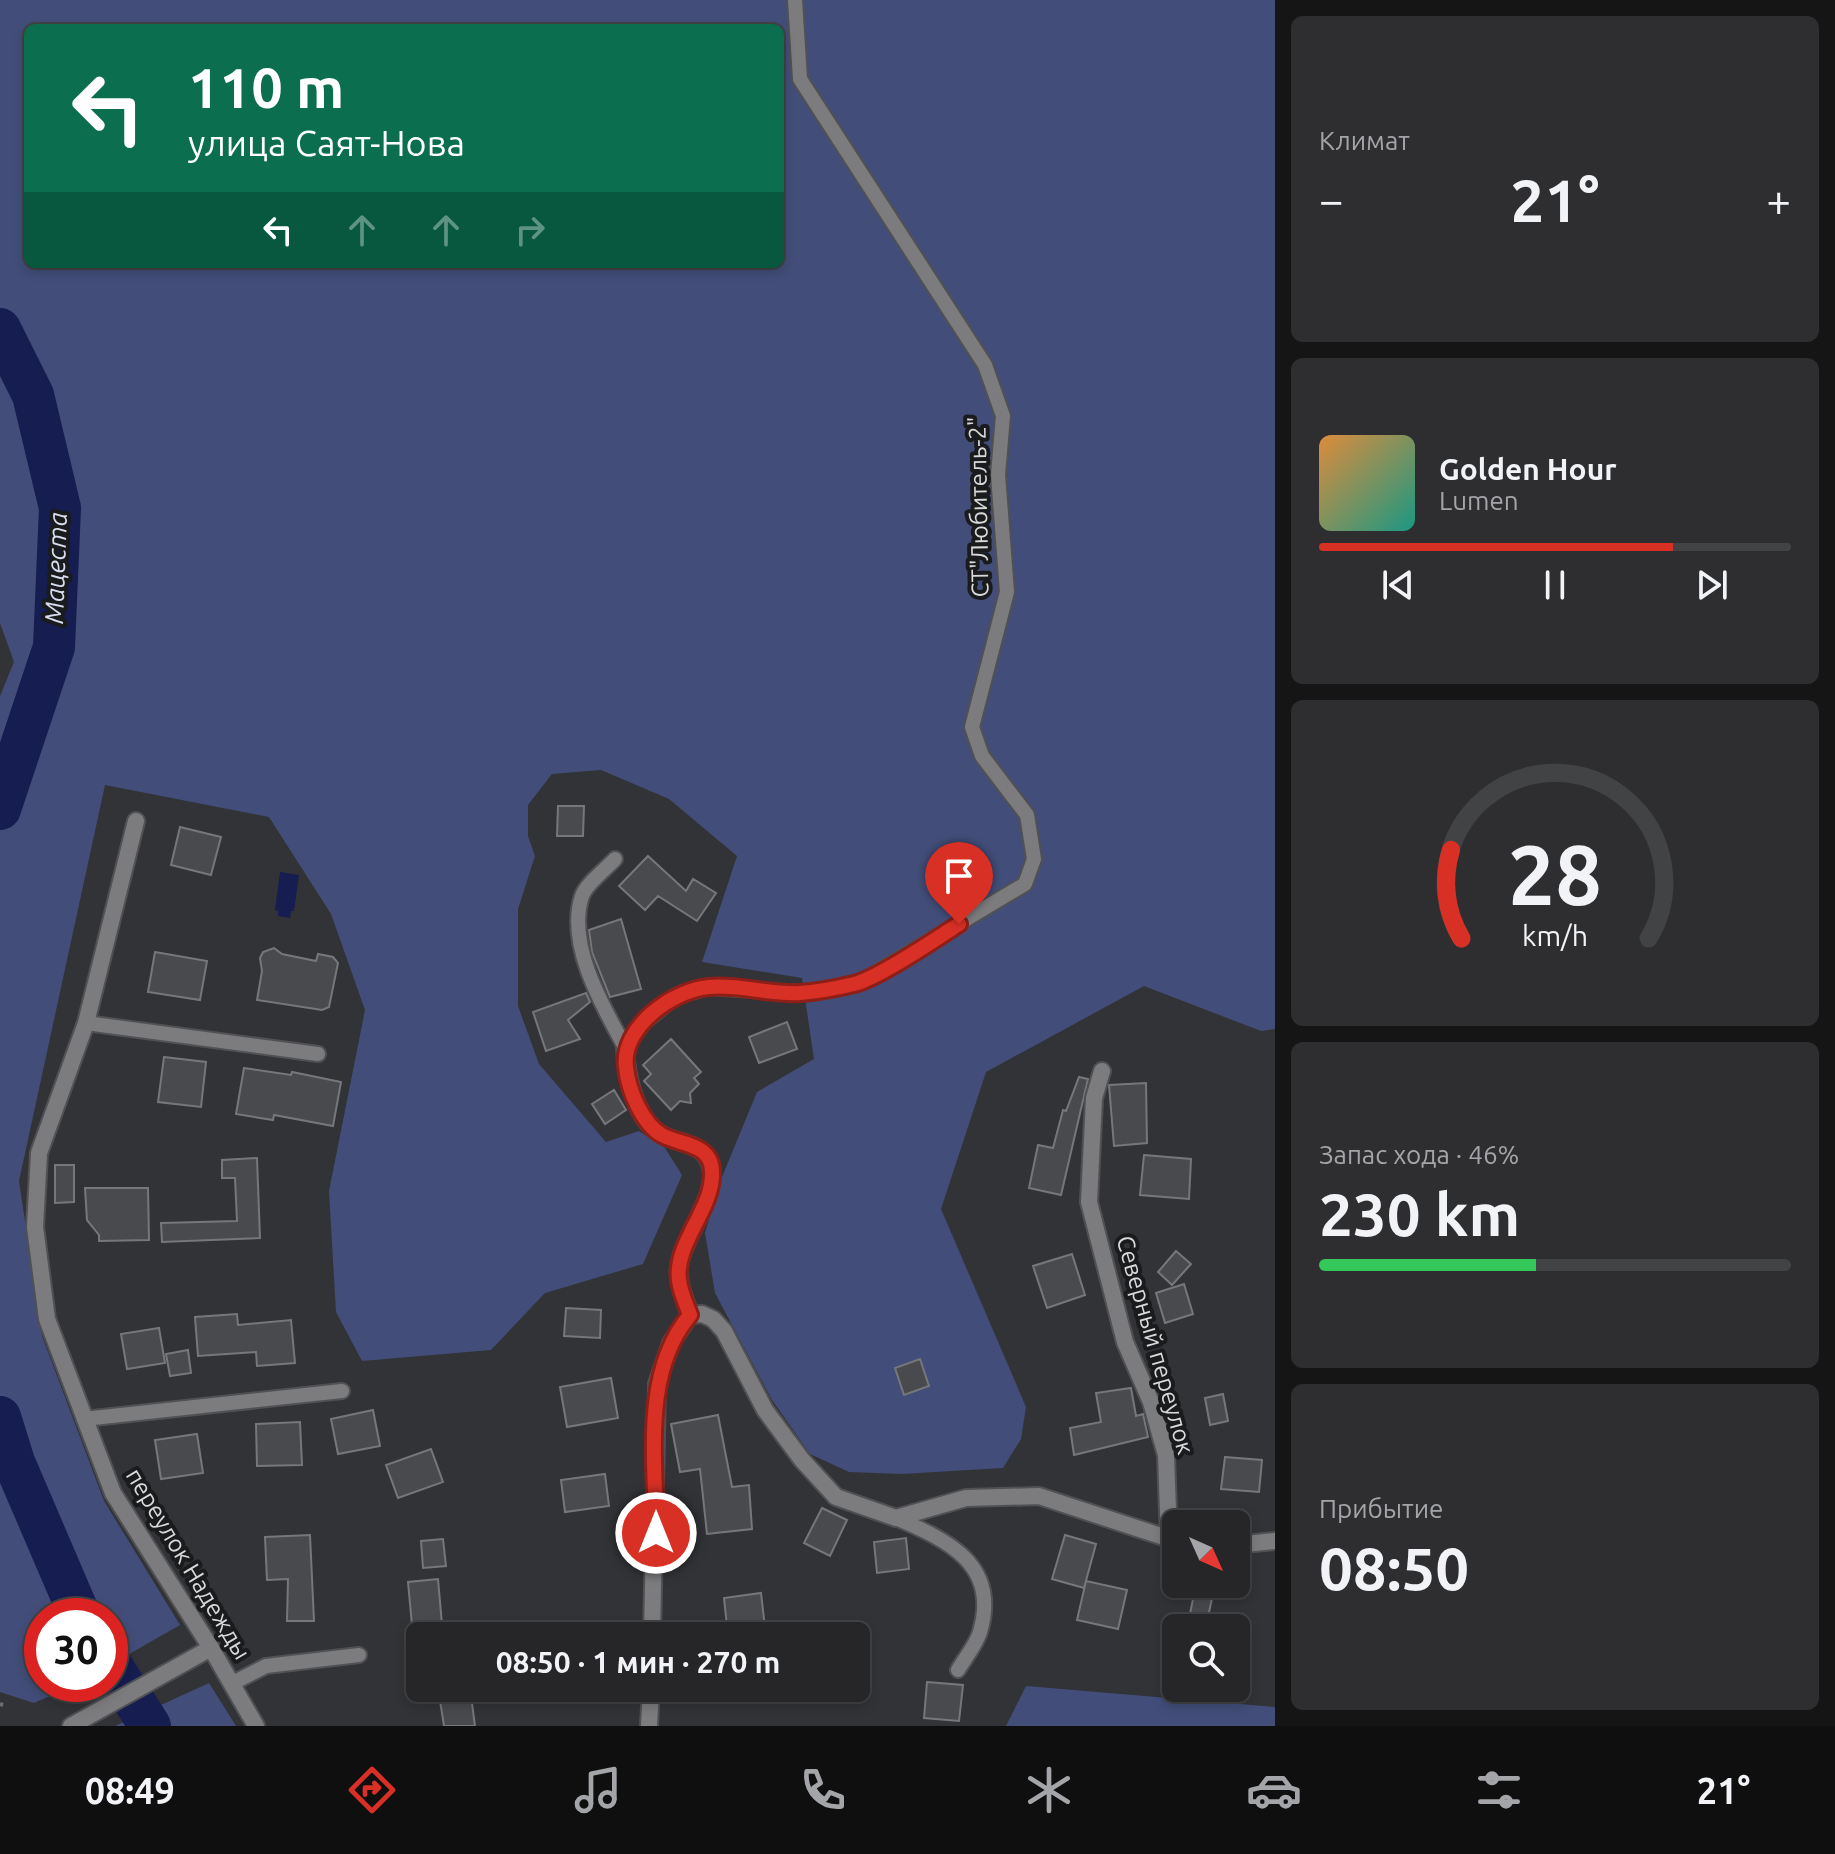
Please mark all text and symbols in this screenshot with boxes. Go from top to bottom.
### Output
icon: left [56,56,160,160]
text: 110 m [188,56,344,119]
text: улица Саят-Нова [188,122,465,163]
text: Климат [1319,126,1410,155]
text: 21° [1511,166,1599,233]
text: − [1319,175,1344,224]
text: + [1766,175,1791,224]
icon: left [256,208,300,252]
icon: ahead [340,208,384,252]
icon: ahead [424,208,468,252]
icon: right [508,208,552,252]
street label: СТ"Любитель-2" [963,416,994,598]
text: Golden Hour [1439,452,1617,486]
text: Lumen [1439,486,1519,515]
water label: Мацеста [39,512,72,624]
icon: previous [1376,563,1420,607]
icon: pause [1533,563,1577,607]
icon: next [1690,563,1734,607]
text: 28 [1508,827,1602,921]
pin [925,842,993,924]
icon: arrive [937,854,981,898]
text: km/h [1522,919,1588,951]
text: Запас хода · 46% [1319,1140,1519,1169]
text: 230 km [1319,1180,1520,1247]
street label: Северный переулок [1111,1233,1200,1457]
street label: переулок Надежды [121,1463,256,1664]
position arrow [614,1491,698,1575]
text: Прибытие [1319,1494,1443,1523]
north arrow [1162,1510,1250,1598]
map controls [1162,1510,1250,1702]
text: 08:50 [1319,1534,1469,1601]
speed limit sign: 30 [24,1598,128,1702]
button: search [1162,1614,1250,1702]
text: 08:50 · 1 мин · 270 m [496,1645,780,1679]
icon: directions [344,1762,400,1818]
icon: music [570,1762,626,1818]
icon: phone [795,1762,851,1818]
icon: climate [1021,1762,1077,1818]
icon: car [1246,1762,1302,1818]
icon: filters [1471,1762,1527,1818]
text: 08:49 [85,1770,175,1811]
text: 21° [1697,1770,1750,1811]

